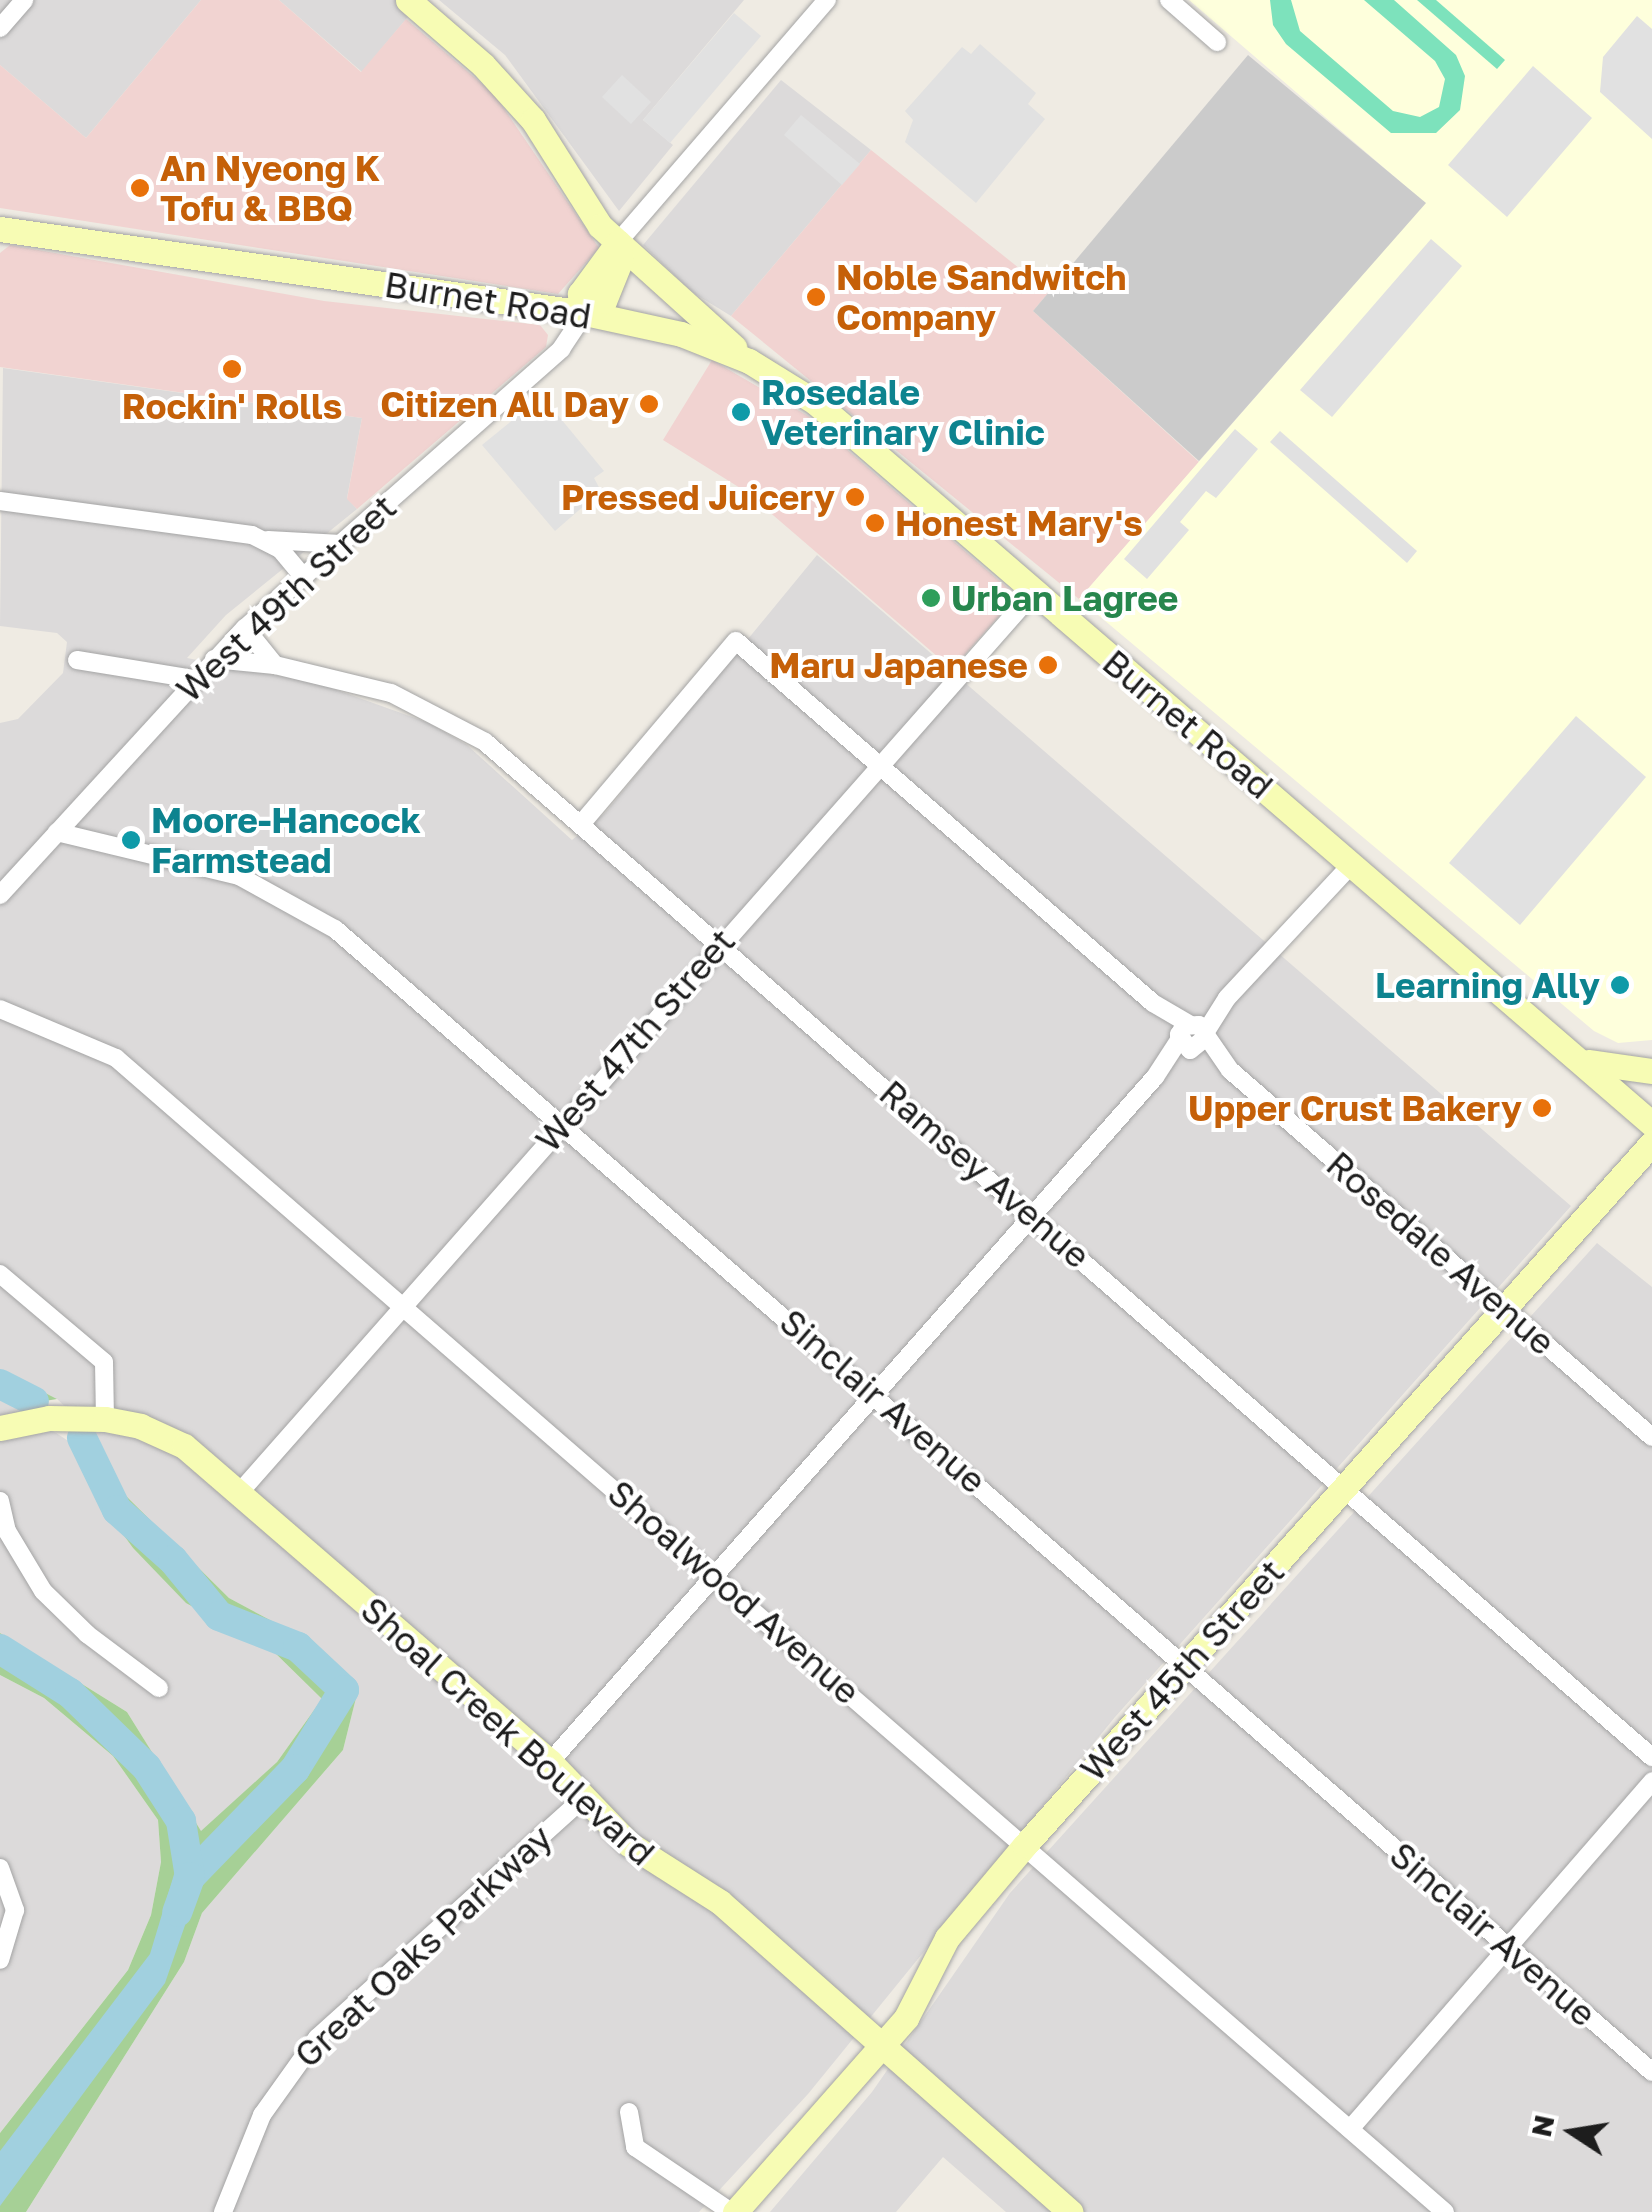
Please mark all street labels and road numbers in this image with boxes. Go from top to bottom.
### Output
street label: Burnet Road [382,263,594,337]
street label: West 49th Street [168,486,404,710]
street label: Burnet Road [1095,641,1281,807]
street label: West 47th Street [527,920,743,1160]
street label: Ramsey Avenue [872,1071,1098,1277]
street label: Rosedale Avenue [1319,1143,1563,1363]
street label: Sinclair Avenue [772,1300,994,1502]
street label: Shoalwood Avenue [600,1471,868,1713]
street label: West 45th Street [1072,1551,1292,1789]
street label: Shoal Creek Boulevard [353,1588,663,1874]
street label: Great Oaks Parkway [286,1816,560,2076]
street label: Sinclair Avenue [1382,1833,1604,2035]

